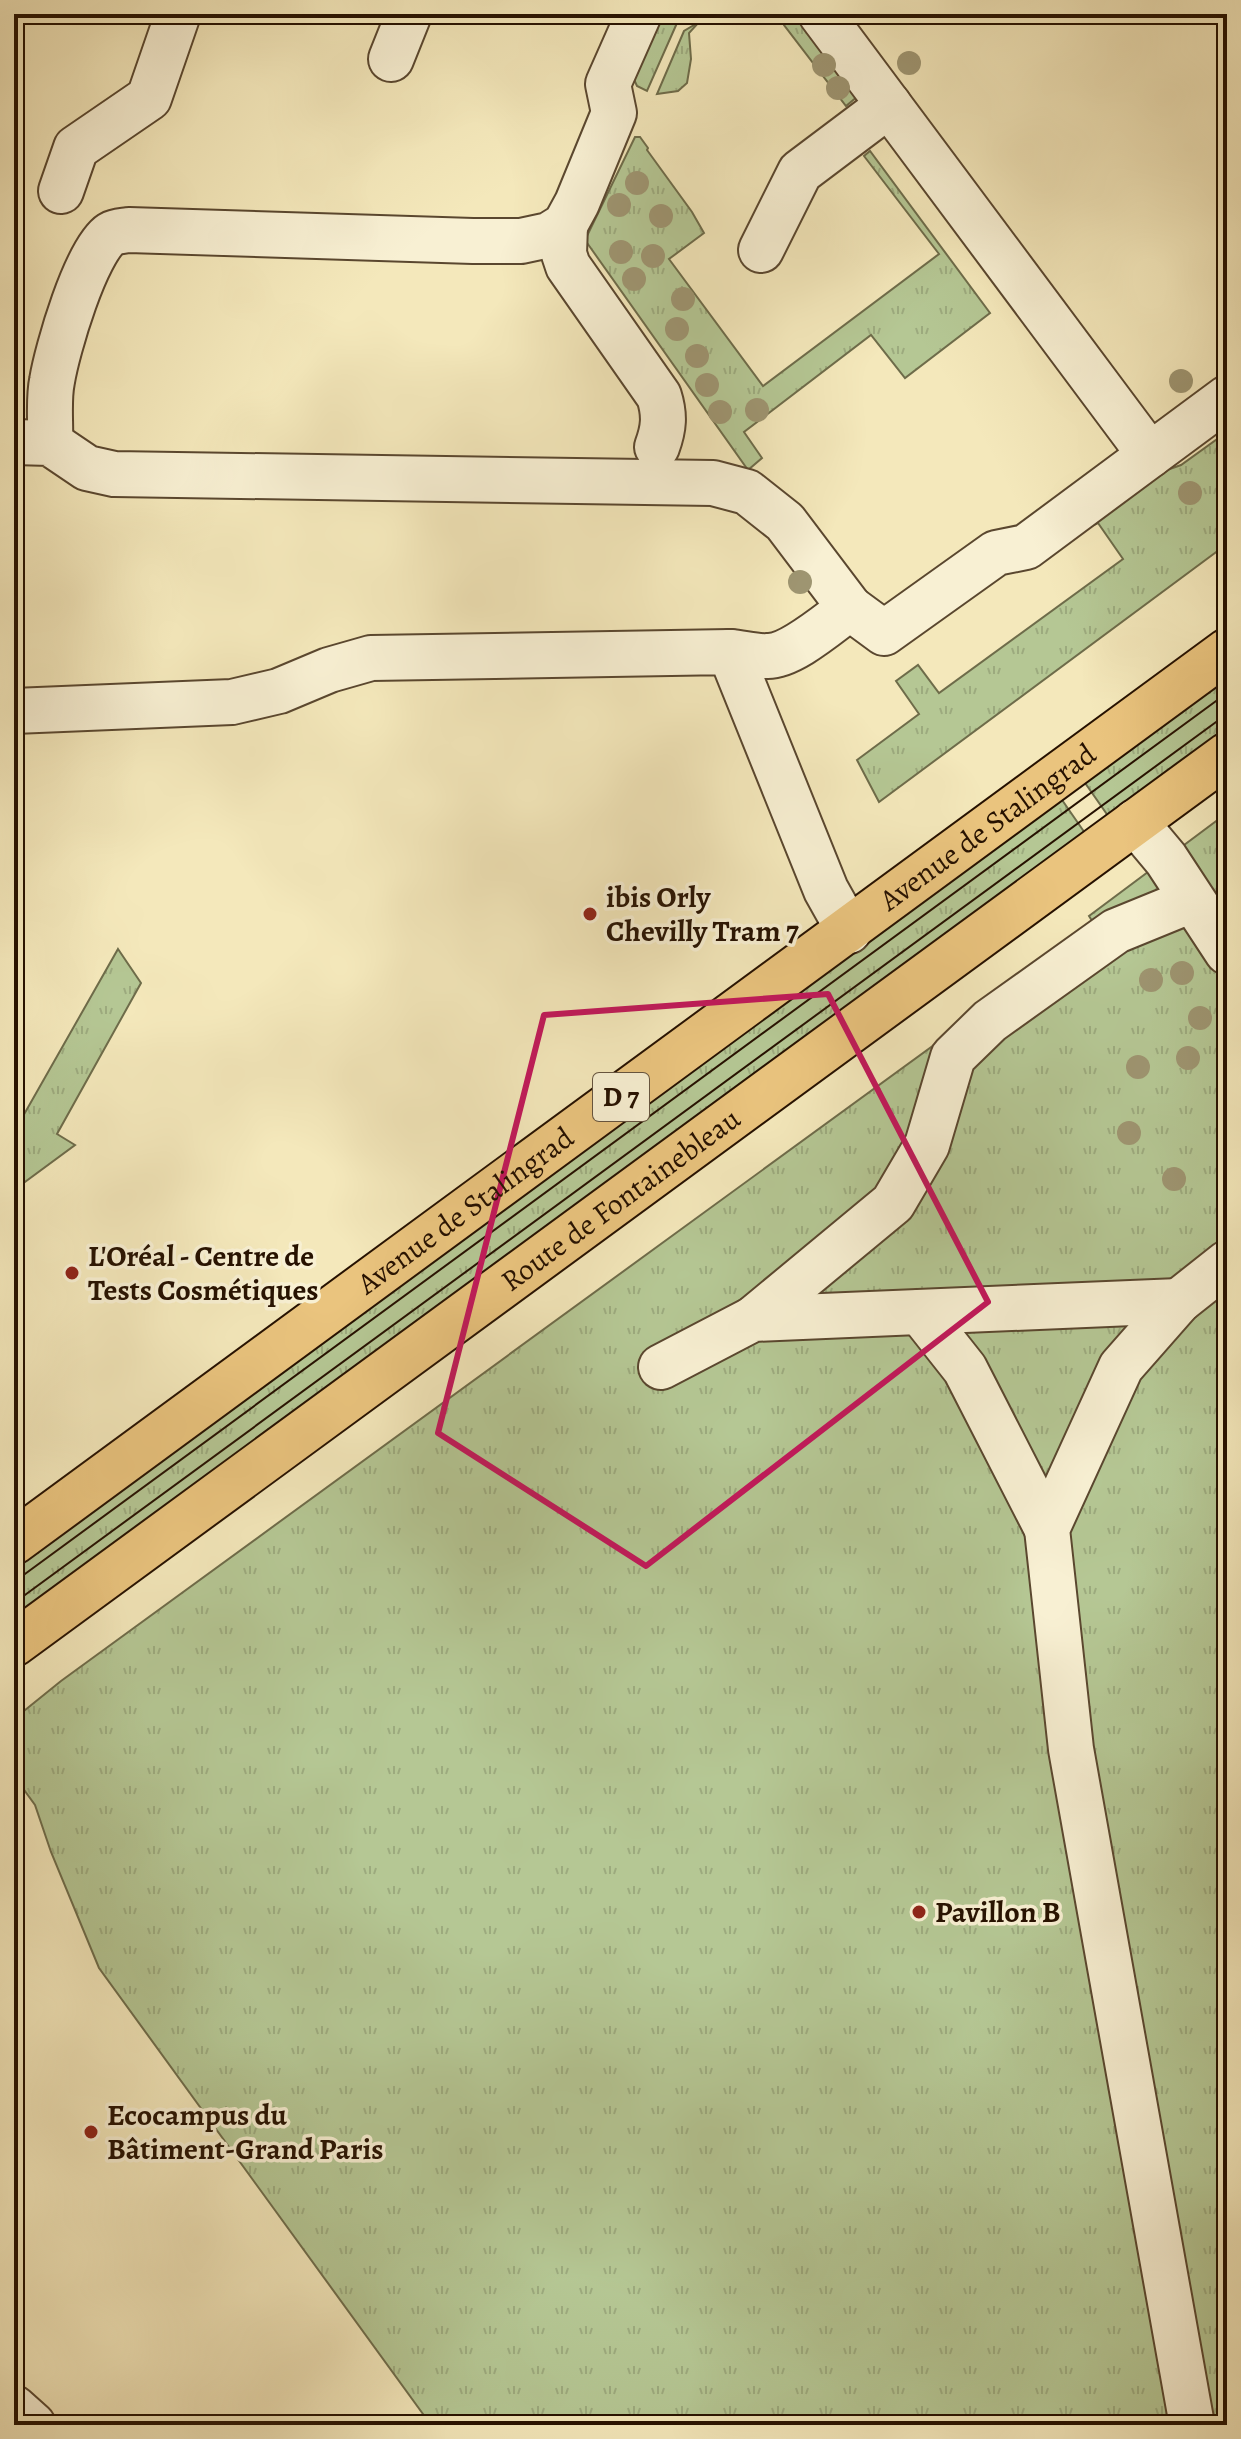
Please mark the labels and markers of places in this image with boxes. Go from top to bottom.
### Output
place label: ibis Orly Chevilly Tram 7 [606,877,799,951]
marker: ibis Orly Chevilly Tram 7 [581,905,599,923]
place label: L'Oréal - Centre de Tests Cosmétiques [88,1236,319,1310]
marker: L'Oréal - Centre de Tests Cosmétiques [63,1264,81,1282]
place label: Pavillon B [935,1892,1061,1932]
marker: Pavillon B [910,1903,928,1921]
place label: Ecocampus du Bâtiment-Grand Paris [107,2095,384,2169]
marker: Ecocampus du Bâtiment-Grand Paris [82,2123,100,2141]

